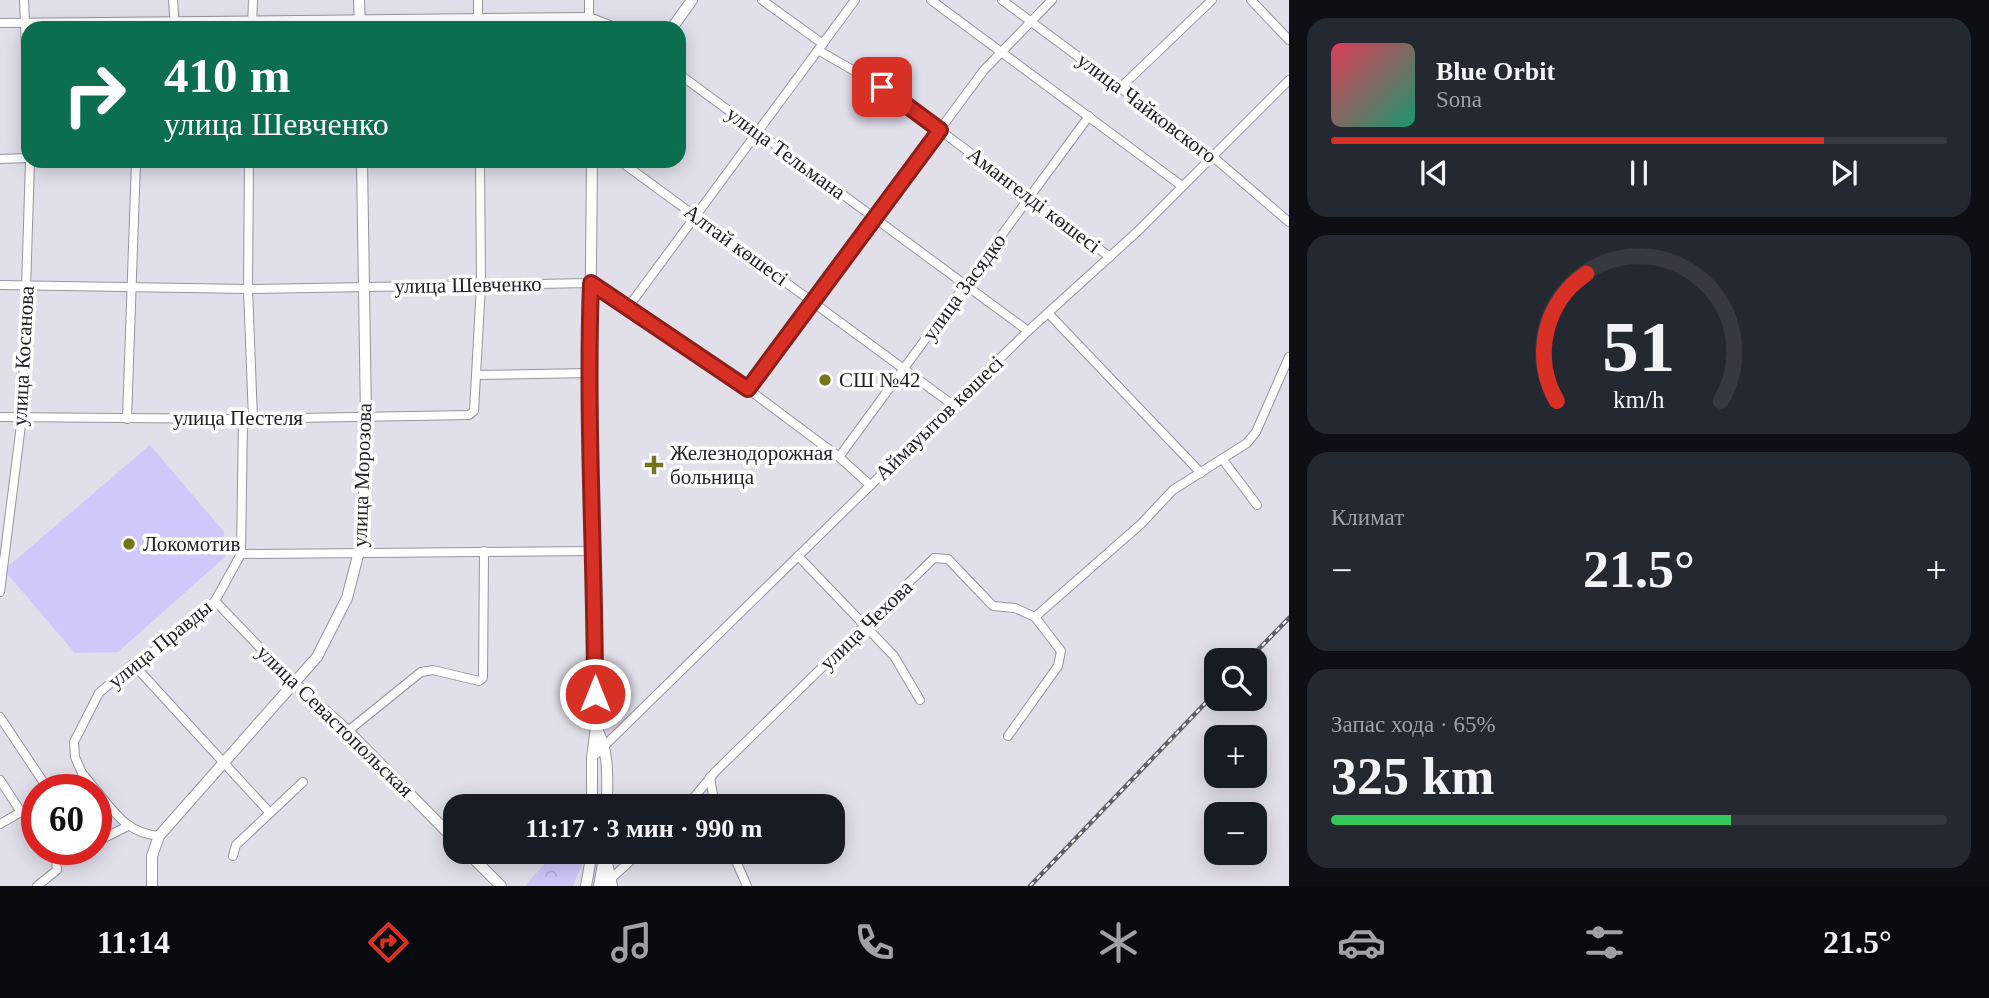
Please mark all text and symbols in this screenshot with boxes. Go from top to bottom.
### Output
text: 410 m [164,48,291,103]
street label: улица Чайковского [1073,48,1221,168]
icon: right [49,49,140,140]
pin [852,57,912,117]
text: Blue Orbit [1436,57,1555,86]
icon: arrive [863,68,901,106]
text: Sona [1436,87,1482,112]
street label: улица Тельмана [722,102,851,205]
text: улица Шевченко [164,106,389,142]
street label: Амангелді көшесі [963,142,1106,258]
icon: previous [1415,154,1453,192]
icon: pause [1620,154,1658,192]
icon: next [1825,154,1863,192]
street label: Алтай көшесі [679,199,793,291]
street label: улица Засядко [917,229,1011,345]
street label: улица Шевченко [394,272,542,298]
street label: улица Косанова [7,284,39,427]
text: 51 [1603,306,1675,387]
street label: Аймауытов көшесі [870,351,1008,485]
place label: СШ №42 [839,368,920,392]
marker: СШ №42 [817,372,833,388]
text: km/h [1613,385,1665,412]
street label: улица Морозова [347,402,377,548]
street label: улица Пестеля [173,406,303,430]
place label: Железнодорожная больница [670,441,833,489]
marker: Железнодорожная больница [644,455,664,475]
text: Климат [1331,505,1404,530]
place label: Локомотив [143,532,240,556]
marker: Локомотив [121,536,137,552]
text: 21.5° [1583,541,1695,598]
text: − [1331,549,1352,591]
text: + [1926,549,1947,591]
street label: улица Чехова [815,575,918,675]
street label: улица Правды [103,595,217,693]
street label: улица Севастопольская [252,640,418,802]
map controls [1204,648,1267,865]
button: search [1204,648,1267,711]
position arrow [558,657,632,731]
text: Запас хода · 65% [1331,712,1496,737]
button: + [1204,725,1267,788]
text: 325 km [1331,748,1494,805]
speed limit sign: 60 [21,774,112,865]
button: − [1204,802,1267,865]
text: 11:17 · 3 мин · 990 m [526,814,762,843]
icon: directions [364,918,413,967]
icon: music [607,918,656,967]
icon: phone [850,918,899,967]
icon: climate [1094,918,1143,967]
icon: car [1337,918,1386,967]
icon: filters [1580,918,1629,967]
text: 11:14 [97,924,170,960]
text: 21.5° [1823,924,1892,960]

